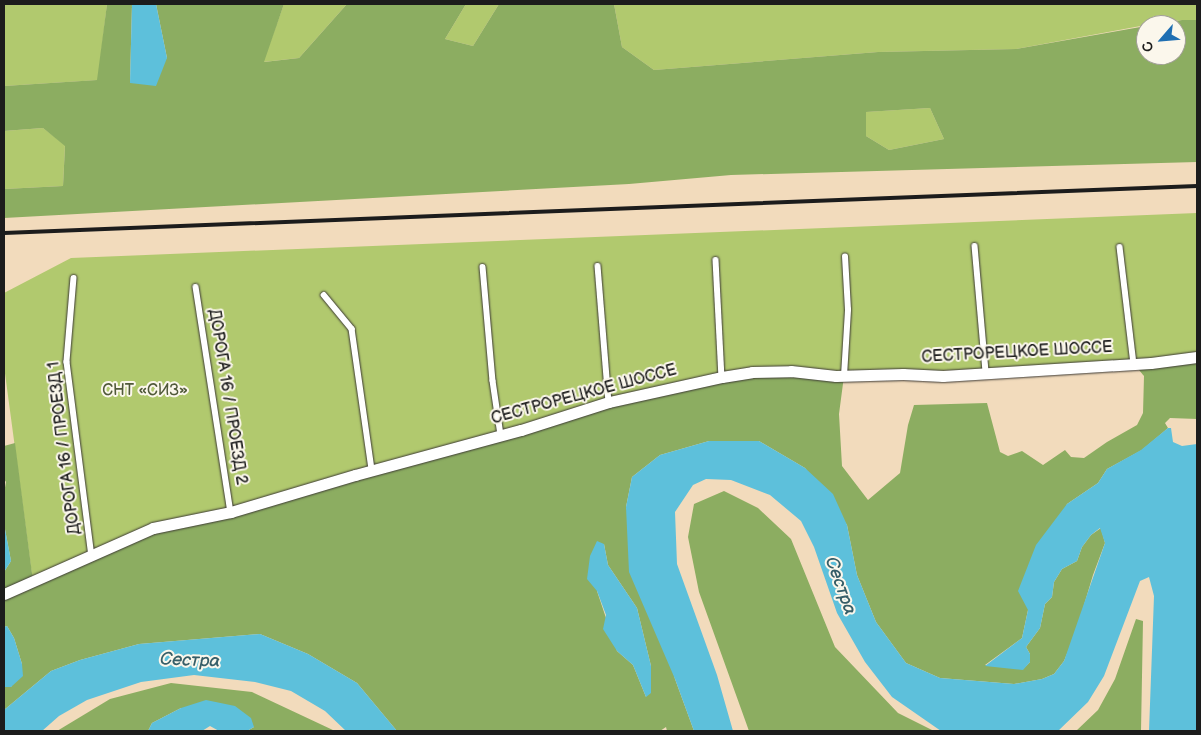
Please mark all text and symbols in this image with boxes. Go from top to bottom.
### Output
north arrow [1136,15,1186,65]
text: С [1138,38,1158,55]
street label: ДОРОГА 16 / ПРОЕЗД 2 [204,308,250,486]
street label: СЕСТРОРЕЦКОЕ ШОССЕ [921,338,1113,368]
street label: ДОРОГА 16 / ПРОЕЗД 1 [45,360,85,536]
street label: СЕСТРОРЕЦКОЕ ШОССЕ [489,361,679,429]
park label: СНТ «СИЗ» [102,381,188,401]
water label: Сестра [820,554,860,618]
water label: Сестра [160,649,220,673]

